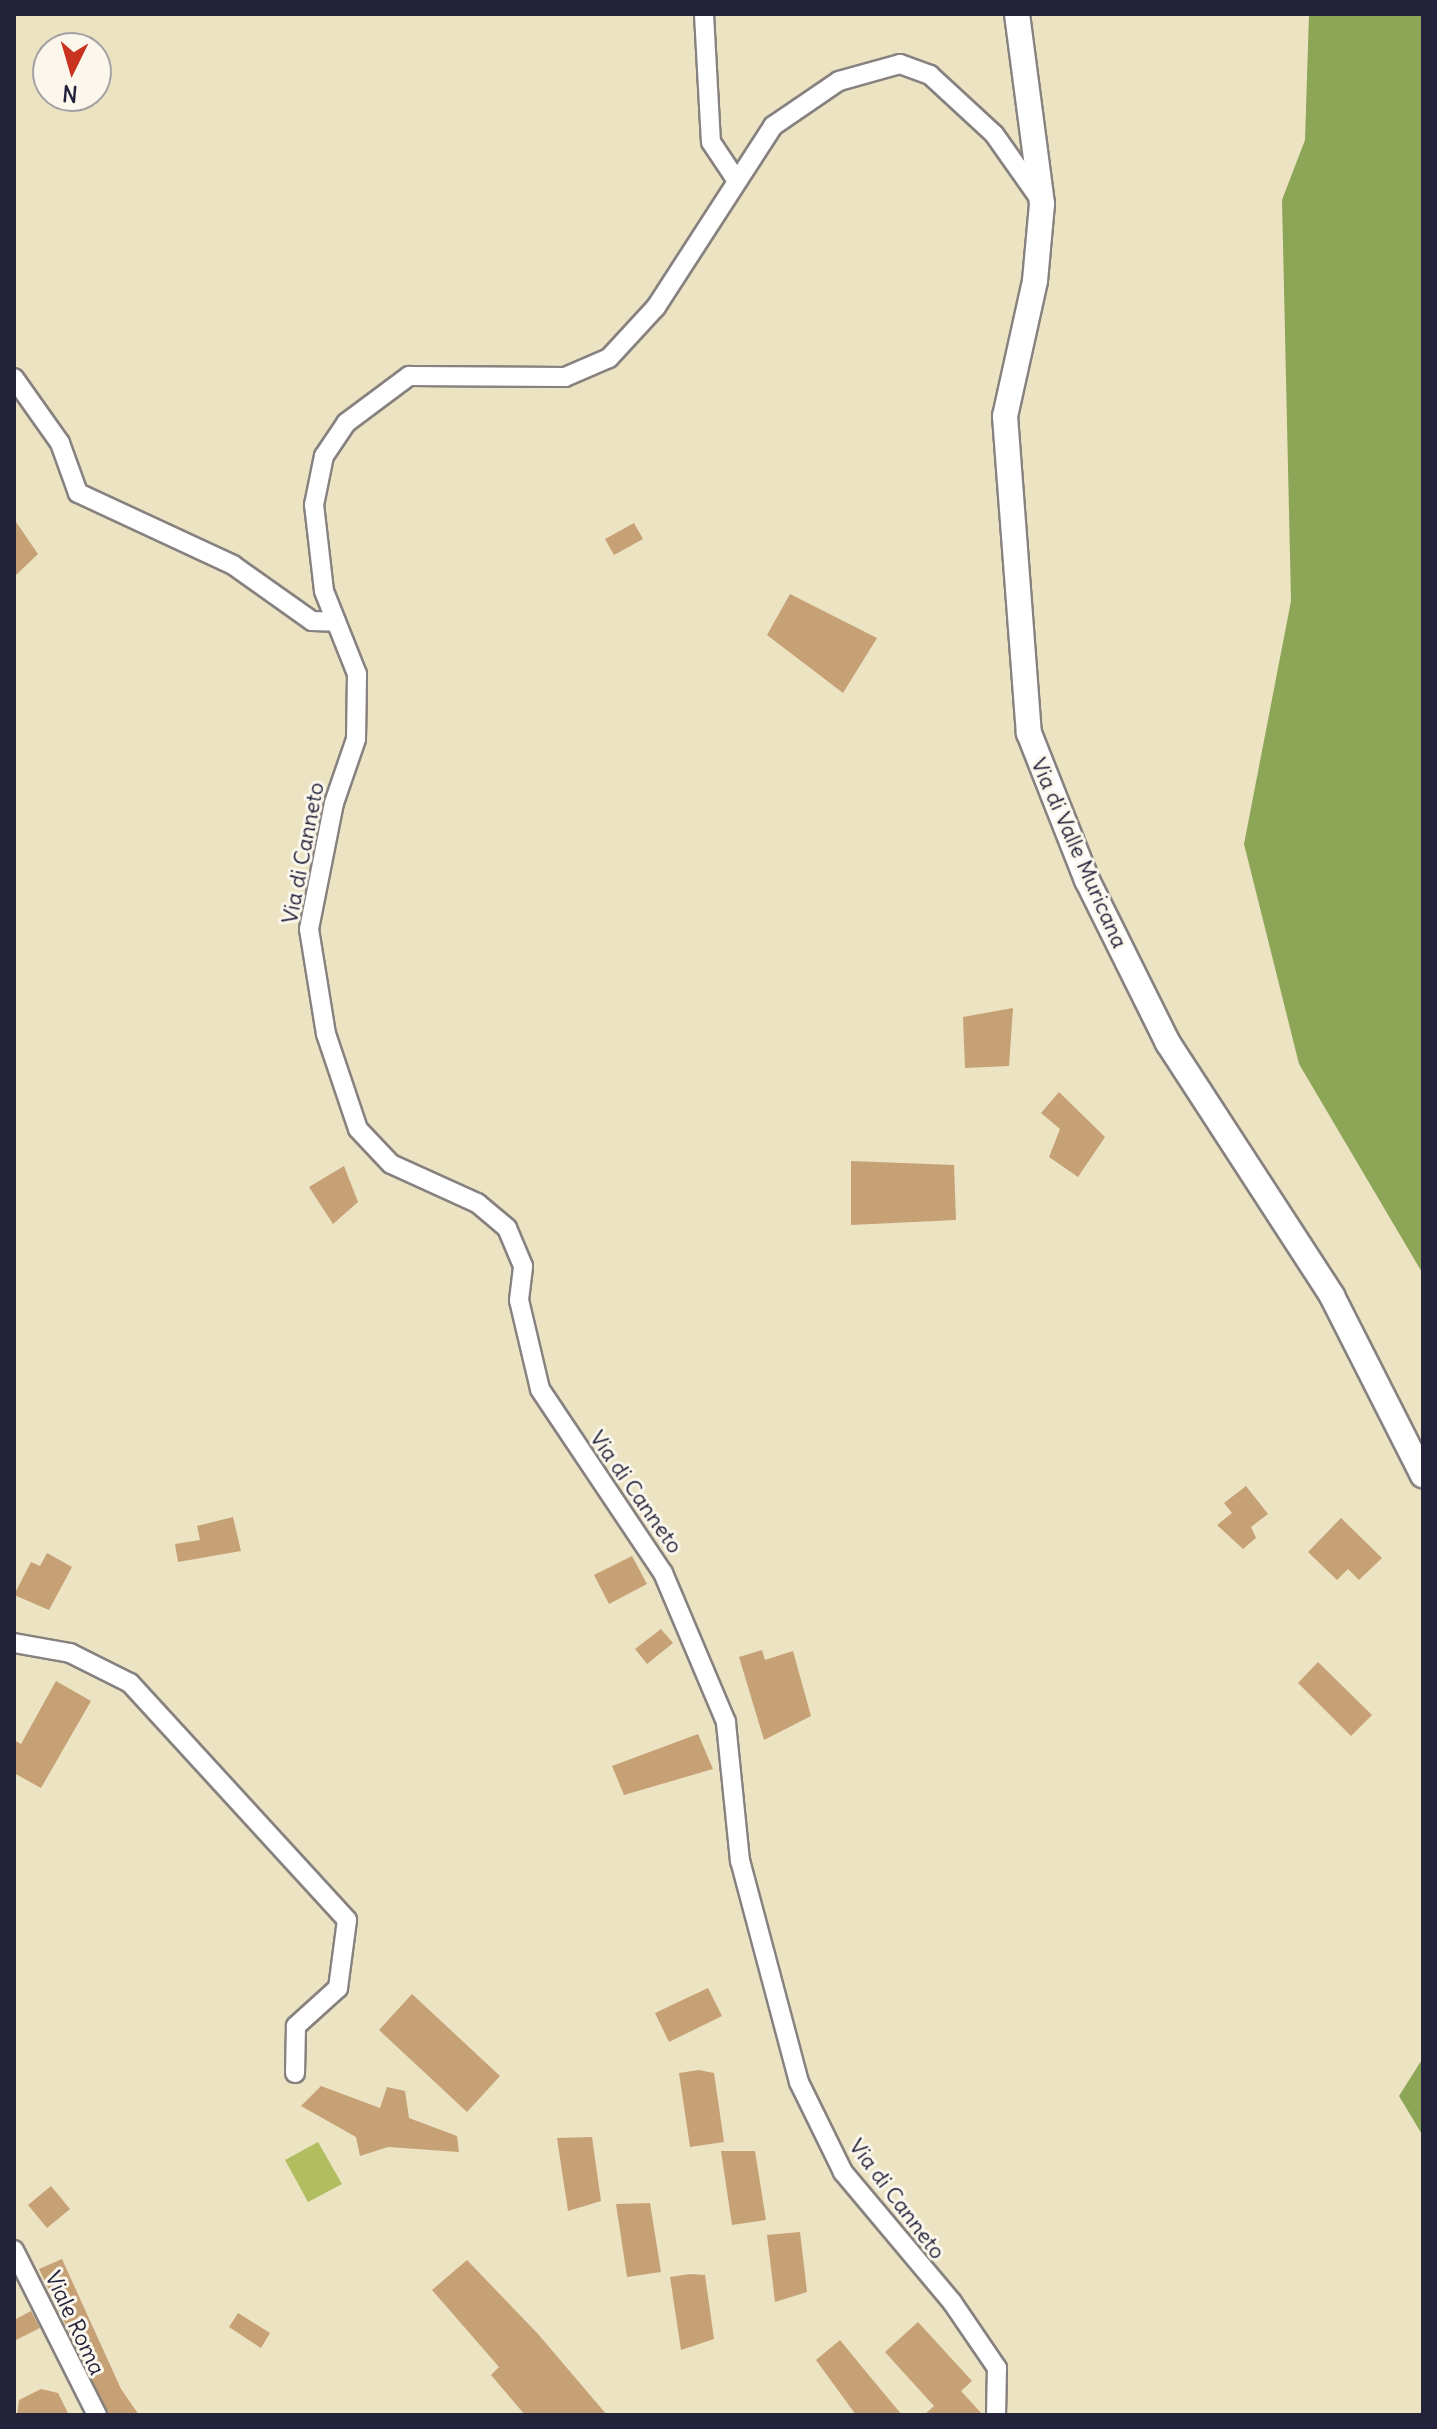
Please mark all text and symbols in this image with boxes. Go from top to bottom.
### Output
north arrow [32,32,112,112]
text: N [61,79,79,109]
street label: Via di Valle Muricana [1025,754,1133,952]
street label: Via di Canneto [276,780,330,926]
street label: Via di Canneto [584,1426,688,1558]
street label: Via di Canneto [843,2134,951,2264]
street label: Viale Roma [40,2267,110,2379]

